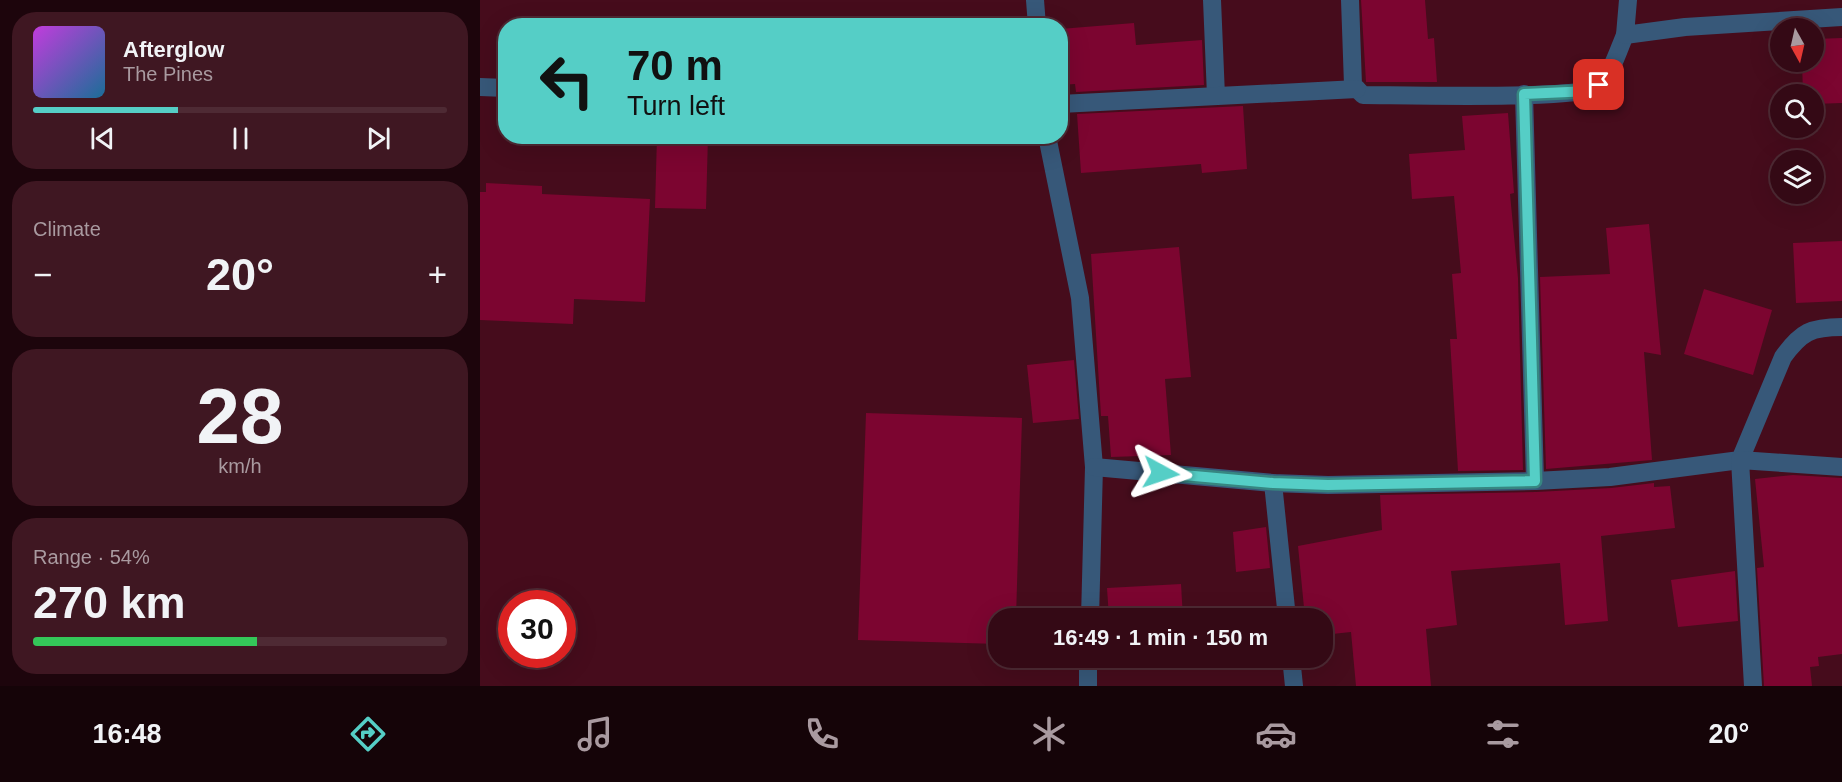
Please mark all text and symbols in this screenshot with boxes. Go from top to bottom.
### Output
north arrow [1770,18,1824,72]
map controls [1770,18,1824,204]
text: Afterglow [123,37,224,62]
icon: left [528,42,606,120]
text: 70 m [627,42,723,89]
pin [1573,59,1624,110]
text: The Pines [123,63,213,85]
icon: arrive [1582,68,1615,101]
button: search [1770,84,1824,138]
text: Turn left [627,91,725,121]
icon: previous [86,122,119,155]
icon: pause [224,122,257,155]
icon: next [362,122,395,155]
button: layers [1770,150,1824,204]
text: Climate [33,218,101,240]
text: 20° [206,249,274,300]
text: − [33,256,52,293]
text: + [428,256,447,293]
text: 28 [197,372,283,460]
position arrow [1129,441,1193,505]
text: km/h [218,455,262,477]
text: Range · 54% [33,546,150,568]
text: 270 km [33,577,186,628]
speed limit sign: 30 [498,590,576,668]
text: 16:49 · 1 min · 150 m [1053,625,1268,650]
icon: directions [347,713,389,755]
icon: music [574,713,616,755]
icon: phone [801,713,843,755]
icon: climate [1028,713,1070,755]
icon: car [1255,713,1297,755]
icon: filters [1482,713,1524,755]
text: 16:48 [93,719,162,749]
text: 20° [1709,719,1749,749]

